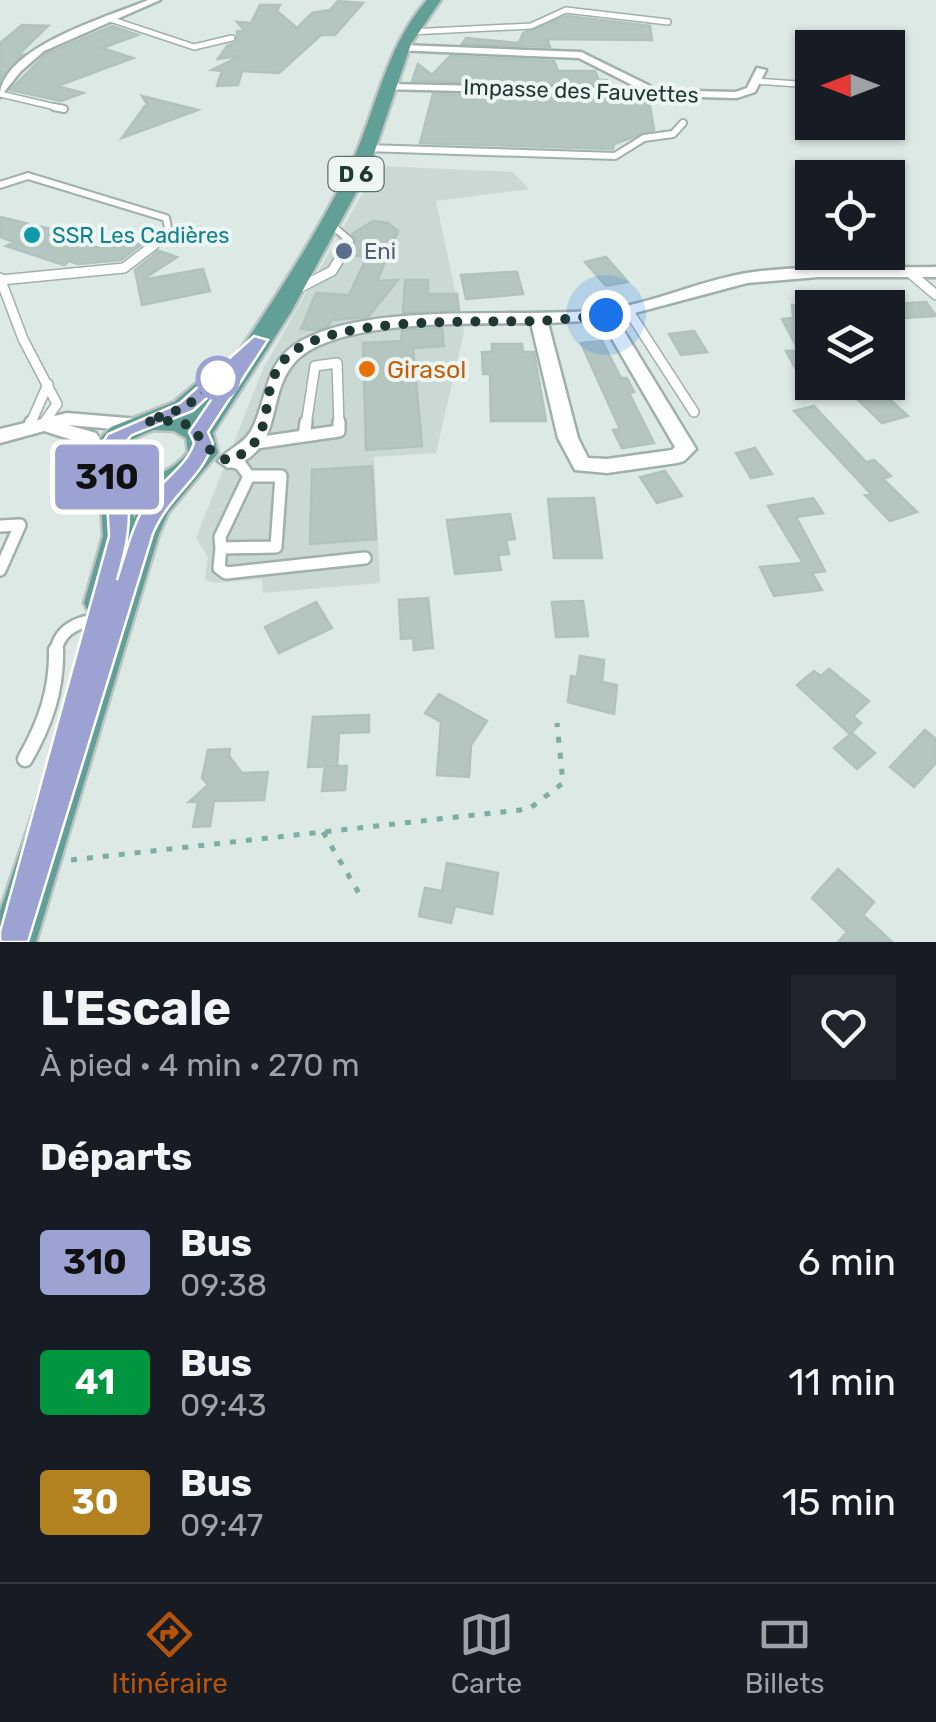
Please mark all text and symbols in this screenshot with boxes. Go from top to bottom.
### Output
north arrow [795,30,905,140]
map controls [795,30,905,400]
street label: Impasse des Fauvettes [463,73,699,109]
road number: D 6 [328,157,384,191]
button: locate [795,160,905,270]
place label: SSR Les Cadières [52,222,229,249]
marker: SSR Les Cadières [21,224,43,246]
place label: Eni [364,238,396,265]
marker: Eni [333,240,355,262]
your location [581,290,631,340]
button: layers [795,290,905,400]
place label: Girasol [387,355,466,384]
unlabelled marker [197,357,239,399]
marker: Girasol [356,358,378,380]
line badge: 310 [49,444,164,510]
text: 310 [75,456,139,498]
button: heart [791,975,896,1080]
text: L'Escale [40,980,231,1037]
text: À pied · 4 min · 270 m [40,1046,360,1084]
text: Départs [40,1134,192,1180]
text: Bus [180,1220,252,1266]
text: 6 min [798,1239,896,1285]
text: 310 [63,1241,127,1283]
text: 09:38 [180,1266,267,1304]
text: Bus [180,1340,252,1386]
text: 11 min [788,1359,896,1405]
text: 41 [75,1361,115,1403]
text: 09:43 [180,1386,267,1424]
text: Bus [180,1460,252,1506]
text: 15 min [782,1479,896,1525]
text: 30 [72,1481,118,1523]
text: 09:47 [180,1506,263,1544]
tab: Itinéraire [111,1607,228,1700]
tab: Carte [451,1607,522,1700]
tab: Billets [745,1607,825,1700]

